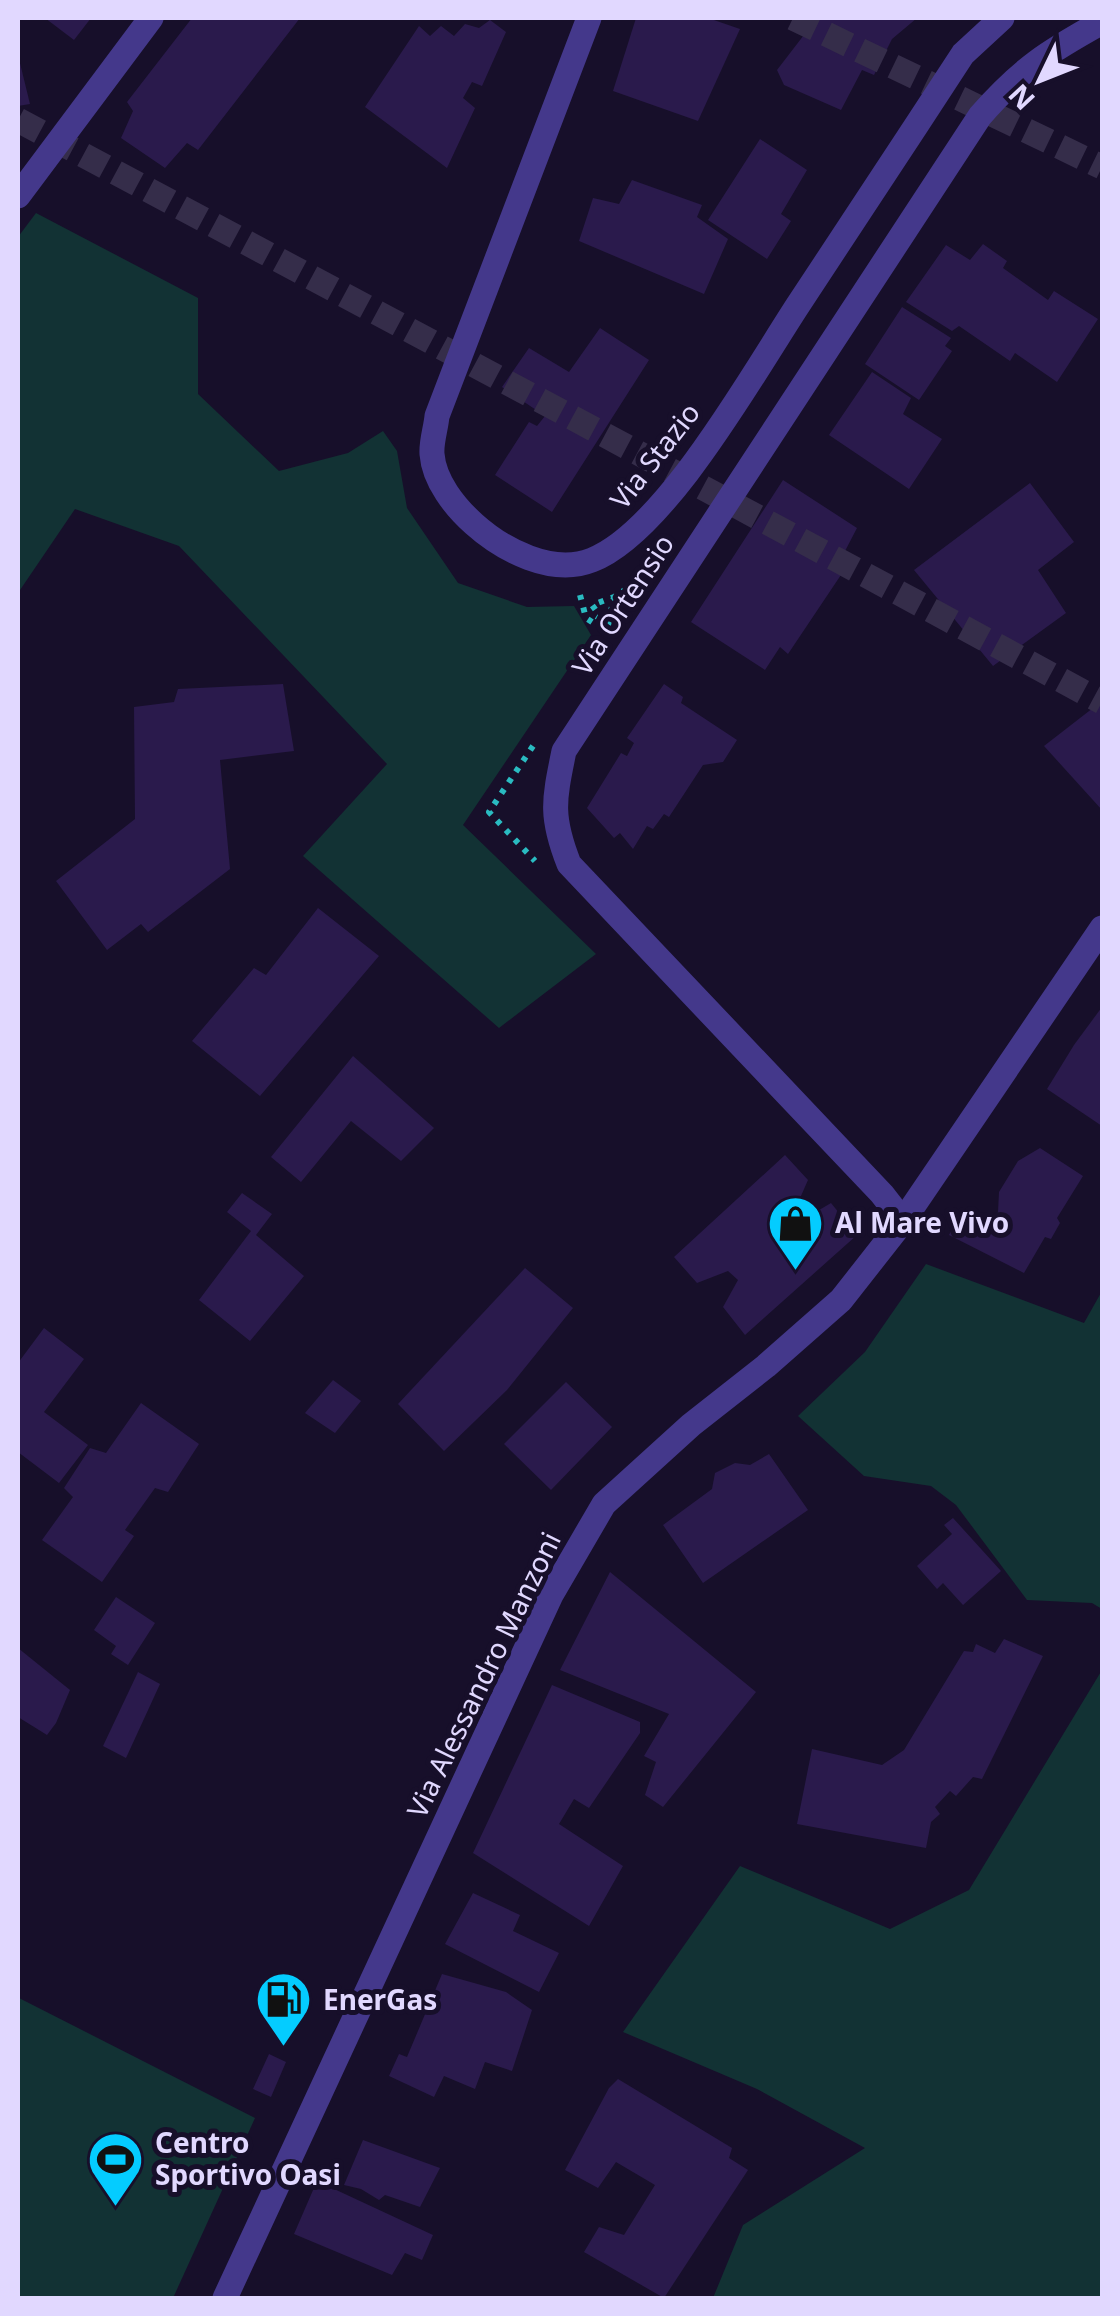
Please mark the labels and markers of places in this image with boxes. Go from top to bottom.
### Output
shop icon: Al Mare Vivo [766,1193,826,1272]
place label: Al Mare Vivo [835,1203,1009,1241]
fuel station icon: EnerGas [254,1970,314,2049]
place label: EnerGas [323,1980,437,2018]
place label: Centro Sportivo Oasi [155,2123,341,2193]
sports icon: Centro Sportivo Oasi [86,2129,146,2208]

